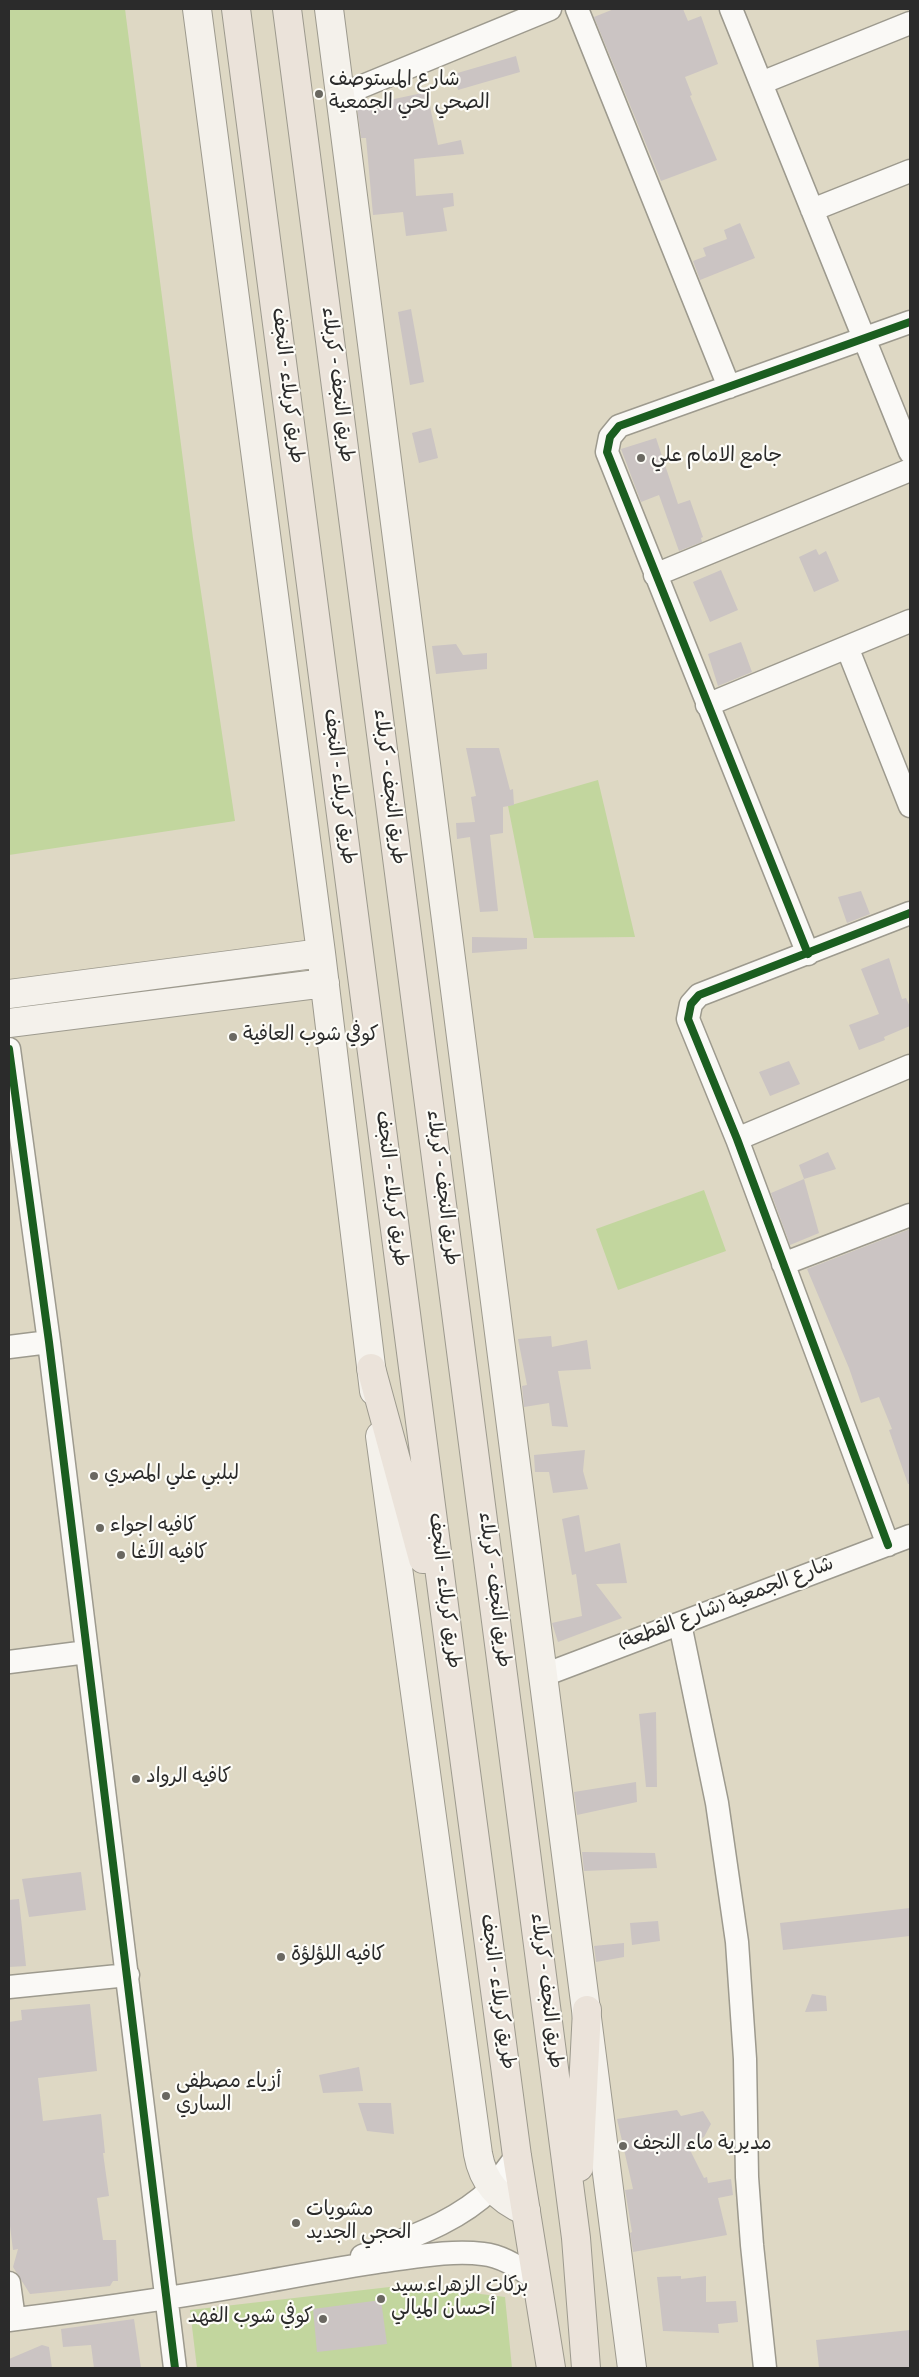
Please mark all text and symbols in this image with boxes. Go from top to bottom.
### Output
place label: شارع المستوصف الصحي لحي الجمعية [329,70,490,117]
marker: شارع المستوصف الصحي لحي الجمعية [313,88,325,100]
street label: طريق النجف - کربلاء [314,306,356,464]
street label: طريق کربلاء - النجف [264,307,306,465]
place label: جامع الامام علي [651,446,782,470]
marker: جامع الامام علي [635,452,647,464]
street label: طريق کربلاء - النجف [316,708,358,866]
street label: طريق النجف - کربلاء [366,708,408,866]
place label: كوفي شوب العافية [243,1025,379,1049]
marker: كوفي شوب العافية [227,1031,239,1043]
street label: طريق النجف - کربلاء [419,1109,461,1267]
street label: طريق کربلاء - النجف [368,1110,410,1268]
place label: لبلبي علي المصري [104,1464,239,1488]
marker: لبلبي علي المصري [88,1470,100,1482]
street label: طريق النجف - کربلاء [471,1511,513,1669]
street label: طريق کربلاء - النجف [421,1512,463,1670]
place label: كافيه اجواء [110,1516,197,1540]
marker: كافيه اجواء [94,1522,106,1534]
place label: كافيه الآغا [131,1543,208,1567]
marker: كافيه الآغا [115,1549,127,1561]
street label: شارع الجمعية (شارع القطعة) [616,1554,838,1658]
place label: كافيه الرواد [146,1767,231,1791]
marker: كافيه الرواد [130,1773,142,1785]
street label: طريق النجف - کربلاء [523,1912,565,2070]
street label: طريق کربلاء - النجف [472,1913,518,2071]
place label: كافيه اللؤلؤة [291,1945,385,1969]
marker: كافيه اللؤلؤة [275,1951,287,1963]
place label: أزياء مصطفى الساري [176,2072,281,2119]
marker: أزياء مصطفى الساري [160,2090,172,2102]
place label: مديرية ماء النجف [633,2134,772,2158]
marker: مديرية ماء النجف [617,2140,629,2152]
place label: مشويات الحجي الجديد [306,2200,412,2247]
marker: مشويات الحجي الجديد [290,2217,302,2229]
place label: بركات الزهراء.سيد أحسان الميالي [391,2276,528,2323]
marker: بركات الزهراء.سيد أحسان الميالي [375,2293,387,2305]
place label: كوفي شوب الفهد [188,2307,313,2331]
marker: كوفي شوب الفهد [317,2313,329,2325]

